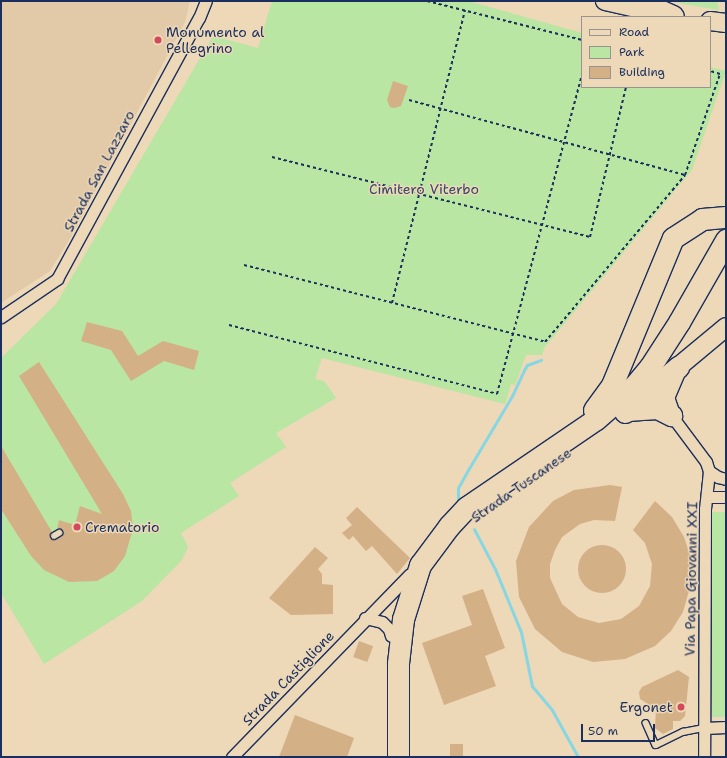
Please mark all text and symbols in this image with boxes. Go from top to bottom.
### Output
legend [581,16,711,88]
place label: Monumento al Pellegrino [166,24,264,56]
text: Road [619,24,649,40]
marker: Monumento al Pellegrino [153,35,163,45]
text: Park [619,44,645,60]
text: Building [619,64,665,80]
street label: Strada San Lazzaro [60,107,138,235]
park label: Cimitero Viterbo [369,181,479,197]
street label: Strada Tuscanese [468,444,574,526]
street label: Via Papa Giovanni XXI [681,501,701,657]
place label: Crematorio [85,519,160,535]
marker: Crematorio [72,522,82,532]
street label: Strada Castiglione [239,627,337,729]
place label: Ergonet [619,699,673,715]
marker: Ergonet [676,702,686,712]
scale bar [583,716,657,742]
text: 50 m [588,723,618,739]

